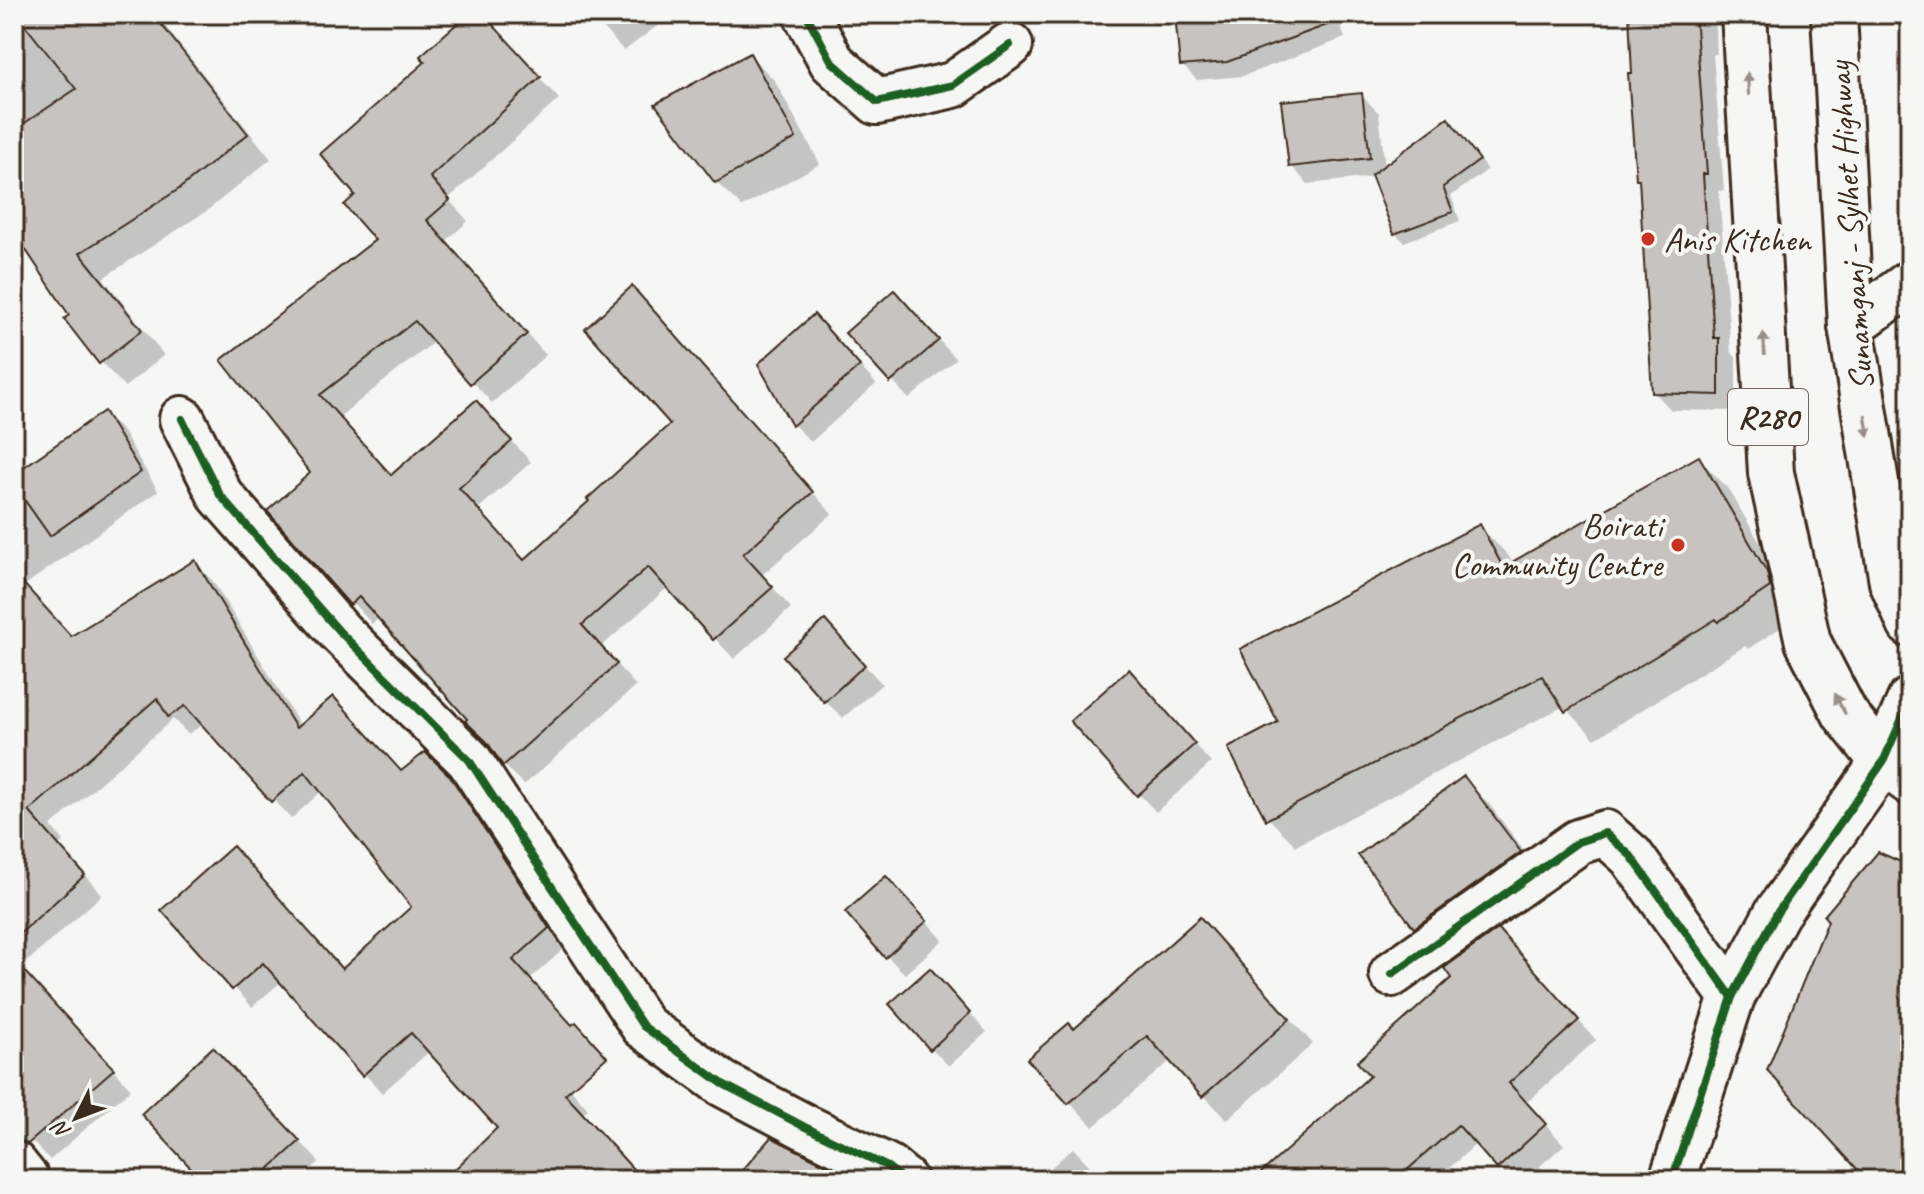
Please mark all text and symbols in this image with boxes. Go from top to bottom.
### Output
street label: Sunamganj - Sylhet Highway [1817,58,1883,392]
one-way arrow [1741,71,1754,96]
place label: Anis Kitchen [1664,218,1812,261]
marker: Anis Kitchen [1639,230,1657,248]
one-way arrow [1757,331,1770,356]
road number: R280 [1728,389,1808,445]
one-way arrow [1861,414,1874,439]
place label: Boirati Community Centre [1452,504,1666,586]
marker: Boirati Community Centre [1669,536,1687,554]
one-way arrow [1834,692,1847,715]
north arrow [36,1078,116,1158]
text: N [45,1114,77,1145]

